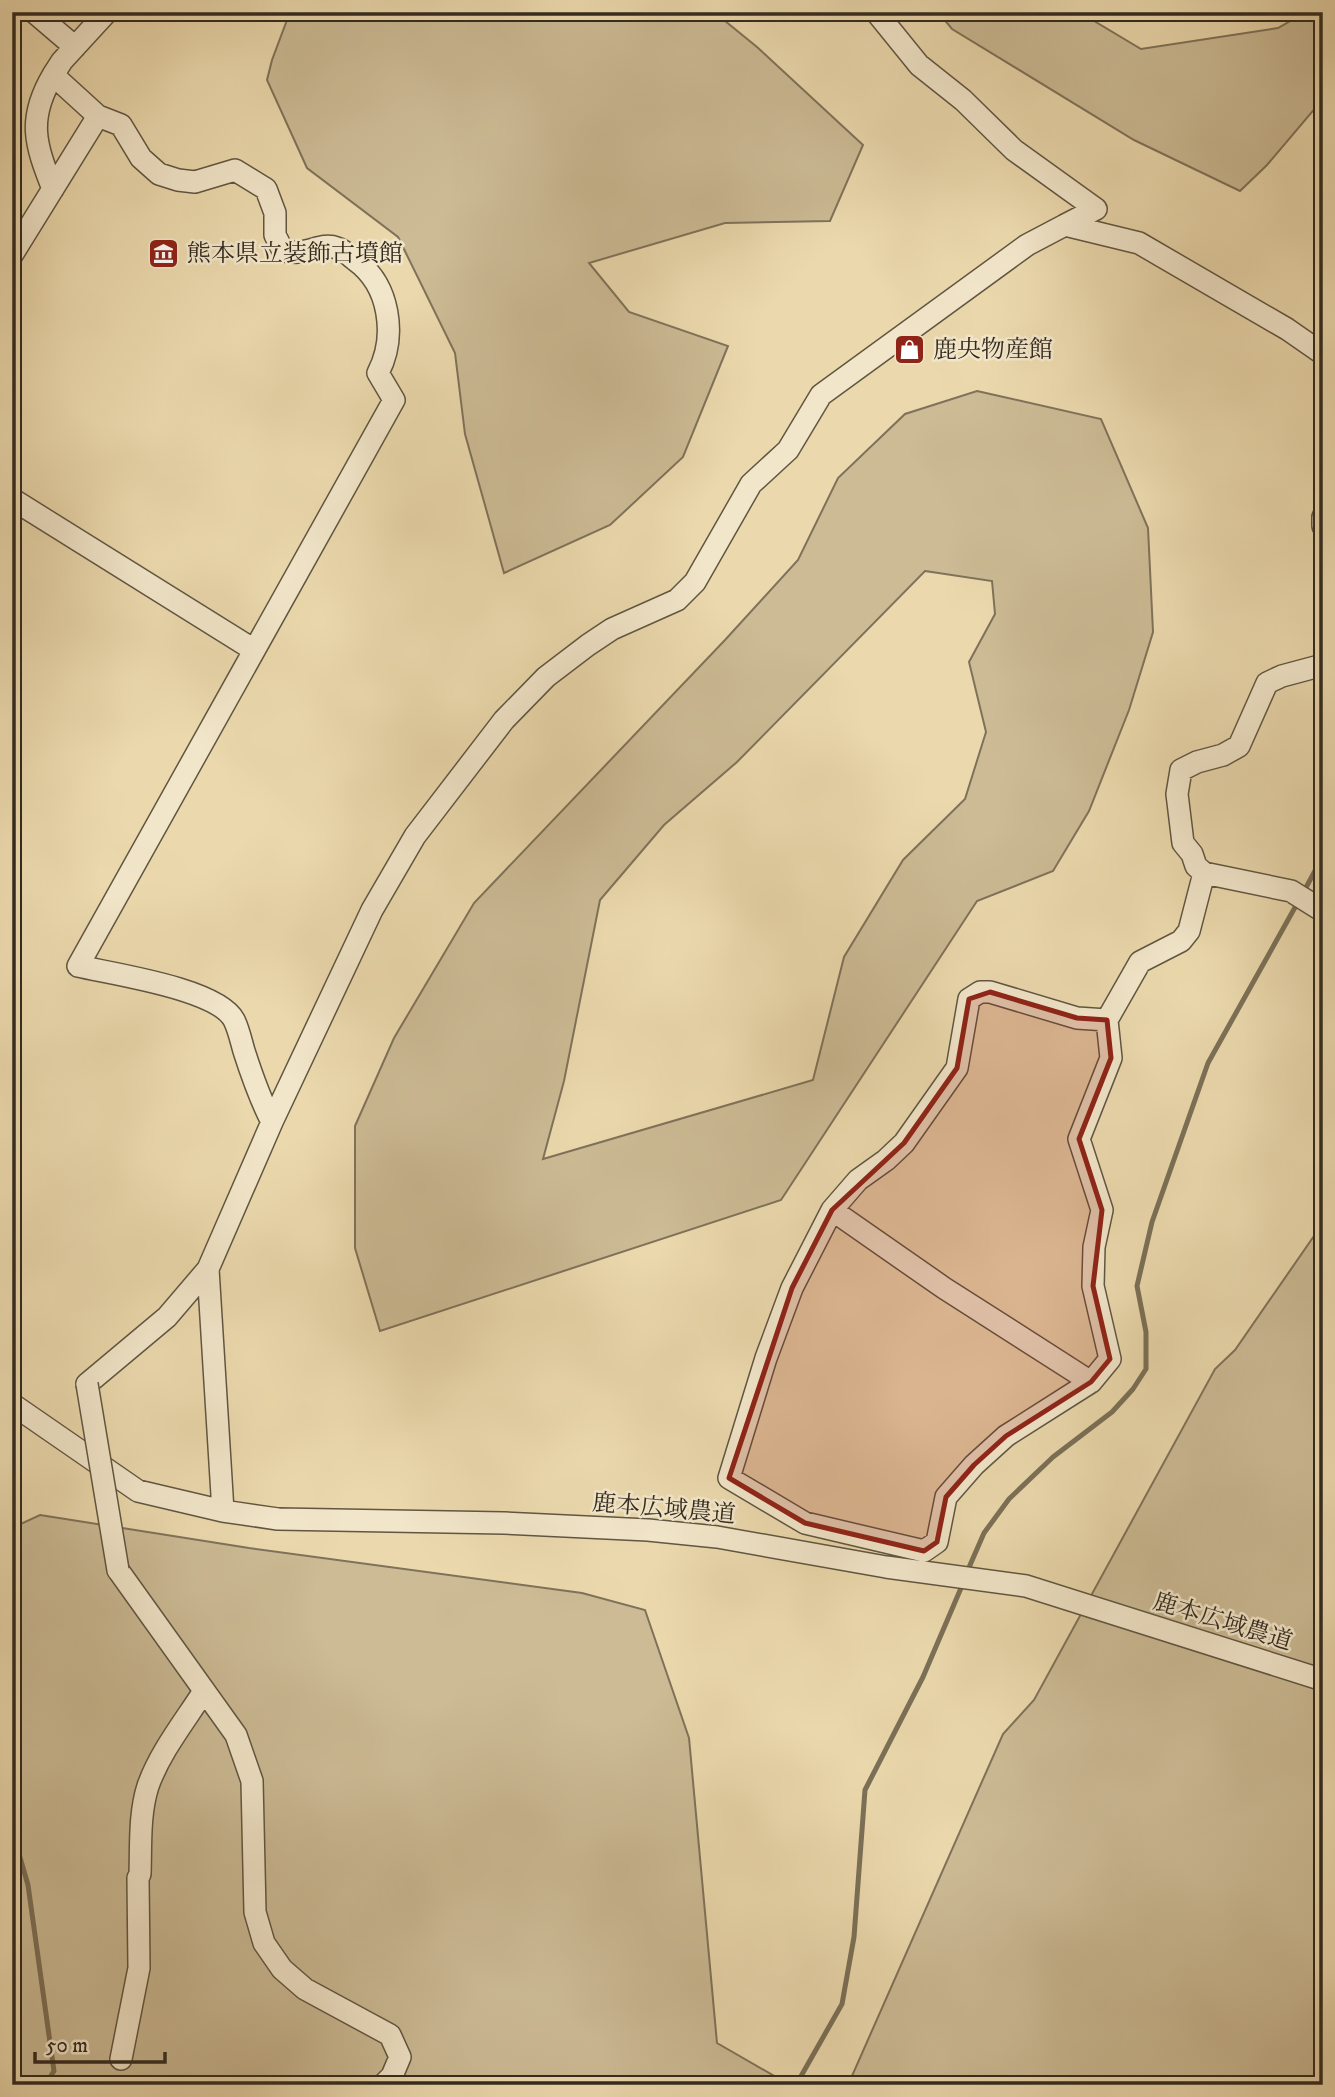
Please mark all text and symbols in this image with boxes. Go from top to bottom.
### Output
museum icon: 熊本県立装飾古墳館 [147,236,181,270]
place label: 熊本県立装飾古墳館 [187,239,403,269]
shop icon: 鹿央物産館 [893,332,927,366]
place label: 鹿央物産館 [933,335,1053,365]
street label: 鹿本広域農道 [591,1488,737,1530]
street label: 鹿本広域農道 [1149,1587,1296,1657]
scale bar [35,2020,164,2064]
text: 50 m [46,2033,88,2059]

